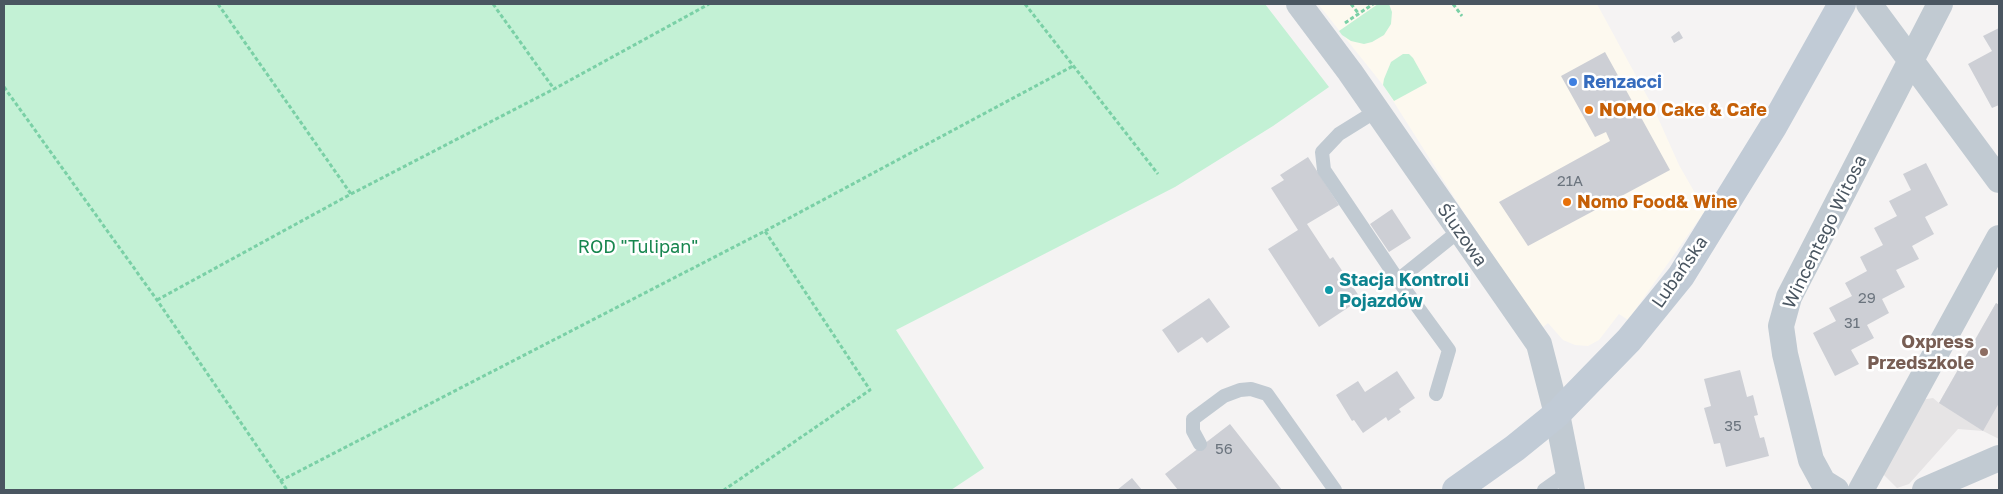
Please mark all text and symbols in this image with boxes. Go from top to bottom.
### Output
place label: Renzacci [1583,71,1662,93]
marker: Renzacci [1567,76,1579,88]
place label: NOMO Cake & Cafe [1599,99,1767,121]
marker: NOMO Cake & Cafe [1583,104,1595,116]
street label: Wincentego Witosa [1778,152,1872,312]
house number: 21A [1557,172,1583,190]
place label: Nomo Food& Wine [1577,191,1737,213]
marker: Nomo Food& Wine [1561,196,1573,208]
street label: Śluzowa [1432,199,1492,271]
street label: Lubańska [1647,232,1713,312]
park label: ROD "Tulipan" [578,236,698,258]
place label: Stacja Kontroli Pojazdów [1339,269,1469,312]
marker: Stacja Kontroli Pojazdów [1323,284,1335,296]
house number: 29 [1858,289,1876,307]
house number: 31 [1844,314,1860,332]
place label: Oxpress Przedszkole [1867,331,1974,374]
marker: Oxpress Przedszkole [1978,346,1990,358]
house number: 35 [1724,417,1742,435]
house number: 56 [1215,440,1233,458]

